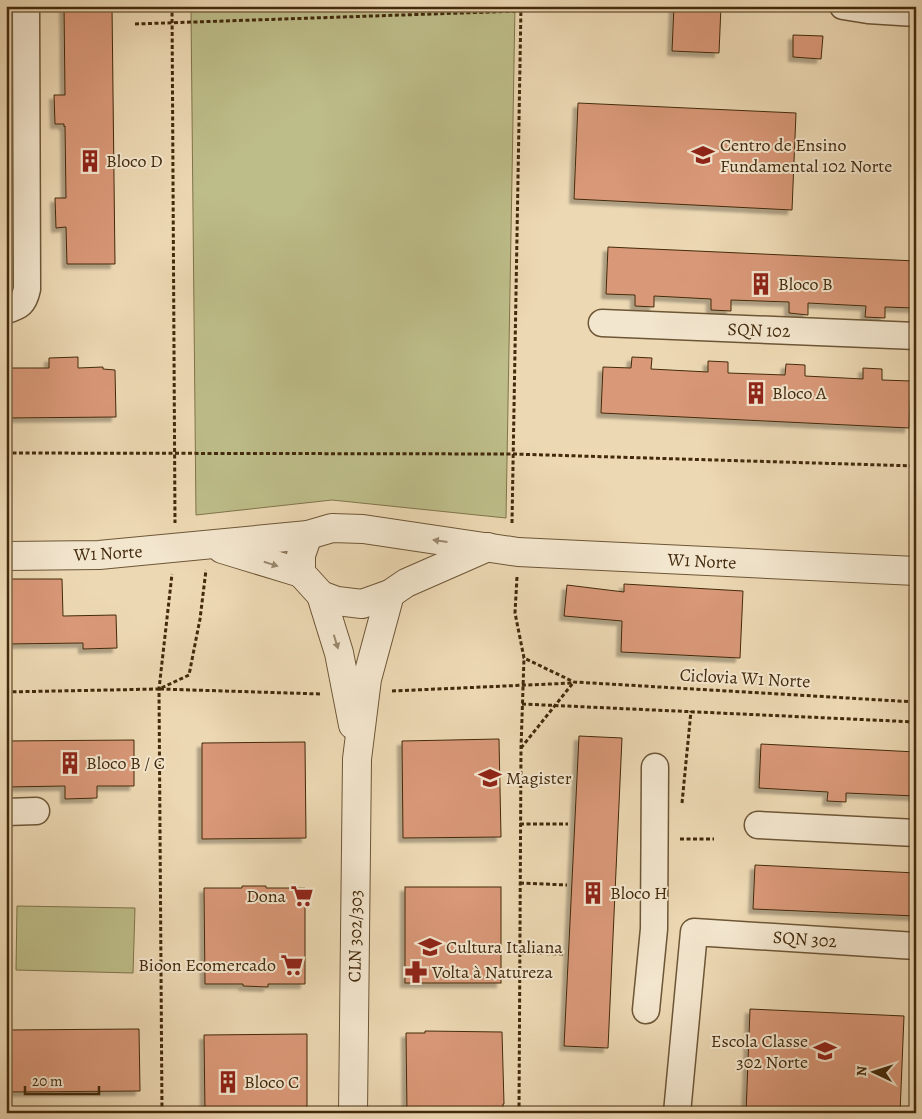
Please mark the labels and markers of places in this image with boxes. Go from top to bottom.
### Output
place label: Centro de Ensino Fundamental 102 Norte [720,133,892,178]
school or university icon: Centro de Ensino Fundamental 102 Norte [690,142,716,168]
building icon: Bloco D [77,148,103,174]
place label: Bloco D [106,149,163,173]
building icon: Bloco B [748,271,774,297]
place label: Bloco B [778,272,833,296]
building icon: Bloco A [743,380,769,406]
place label: Bloco A [772,381,827,405]
building icon: Bloco B / C [57,750,83,776]
place label: Bloco B / C [86,751,165,775]
school or university icon: Magister [477,765,503,791]
place label: Magister [506,766,572,790]
building icon: Bloco H [580,880,606,906]
place label: Bloco H [610,881,668,905]
supermarket icon: Dona [289,883,315,909]
place label: Dona [246,884,287,908]
school or university icon: Cultura Italiana [417,934,443,960]
place label: Cultura Italiana [446,935,563,959]
supermarket icon: Bioon Ecomercado [279,952,305,978]
place label: Bioon Ecomercado [138,953,276,977]
pharmacy icon: Volta à Natureza [403,959,429,985]
place label: Volta à Natureza [431,960,554,984]
place label: Escola Classe 302 Norte [711,1029,808,1074]
school or university icon: Escola Classe 302 Norte [812,1038,838,1064]
building icon: Bloco C [215,1069,241,1095]
place label: Bloco C [244,1070,299,1094]

